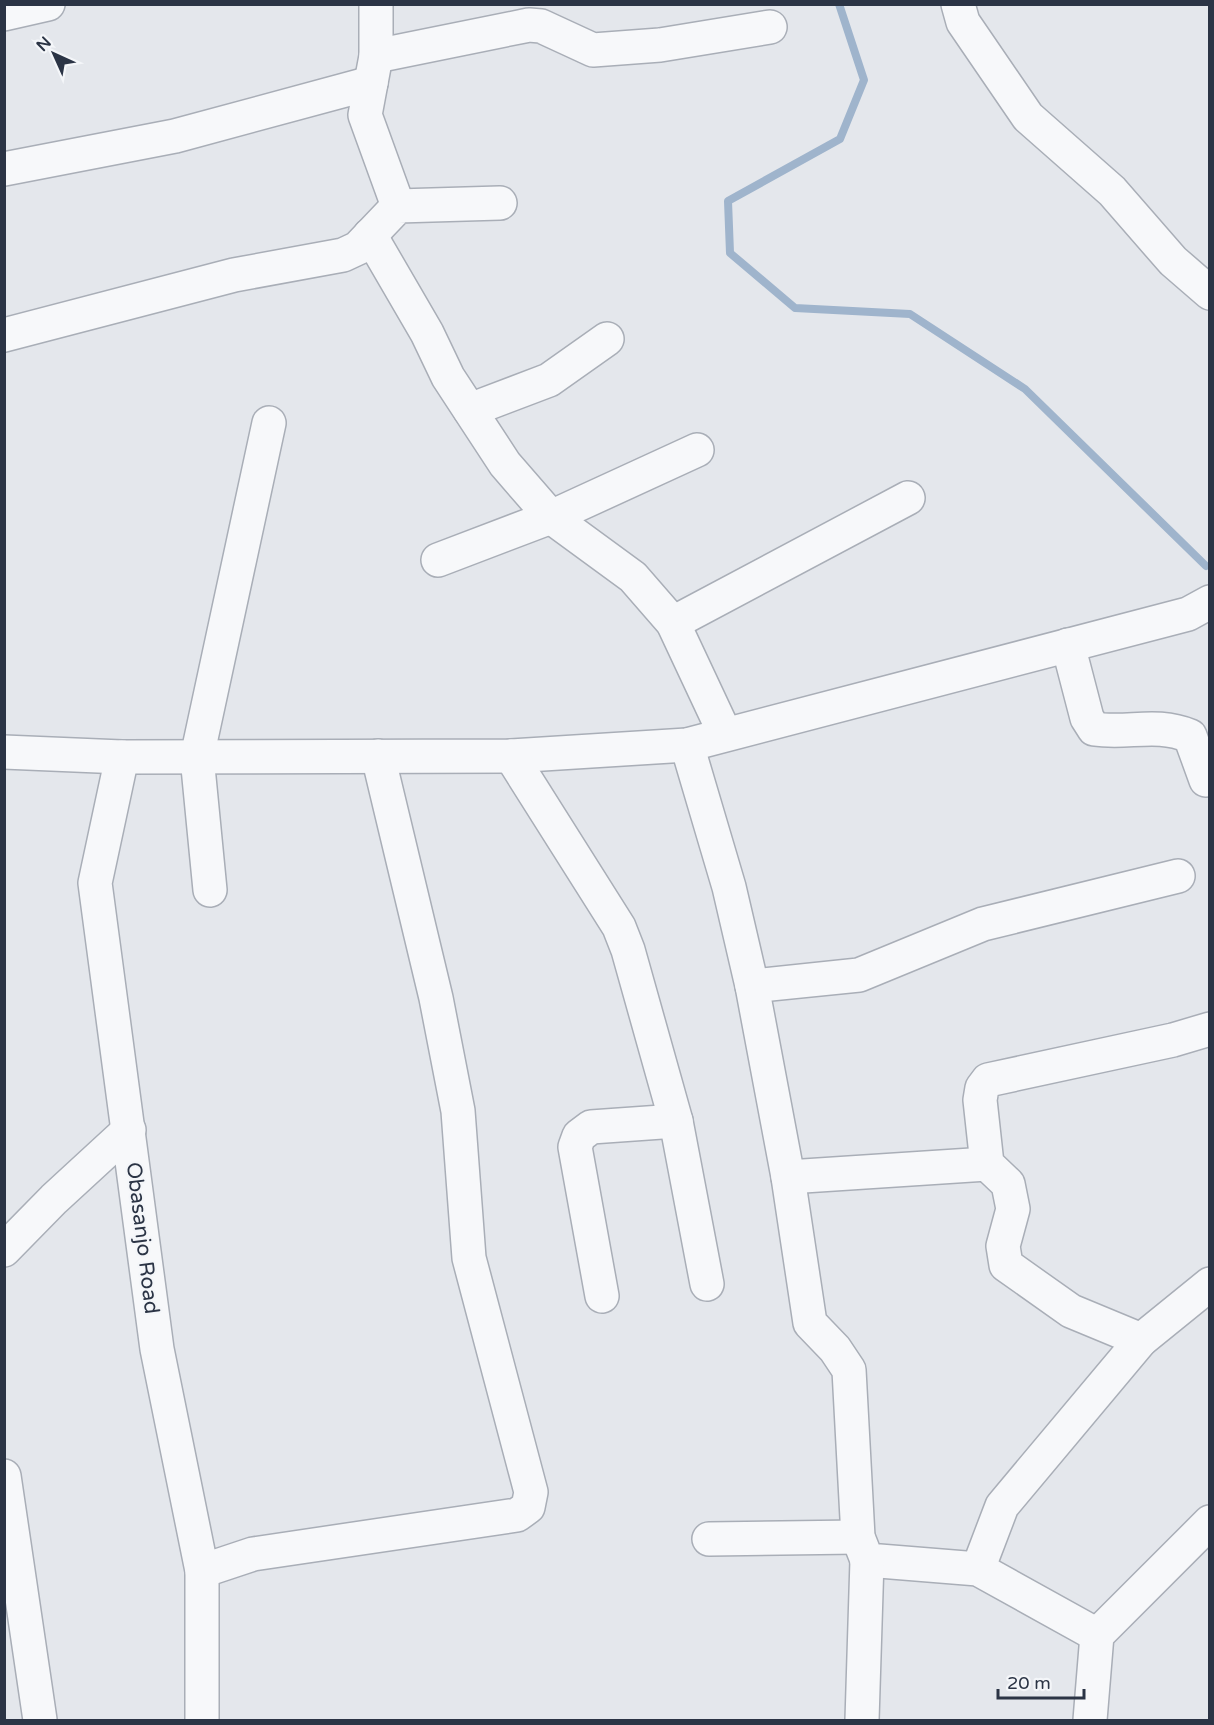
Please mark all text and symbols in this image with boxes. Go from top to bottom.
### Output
north arrow [24,24,84,84]
text: N [32,32,56,56]
street label: Obasanjo Road [121,1161,164,1315]
scale bar [998,1662,1084,1700]
text: 20 m [1007,1672,1051,1694]

